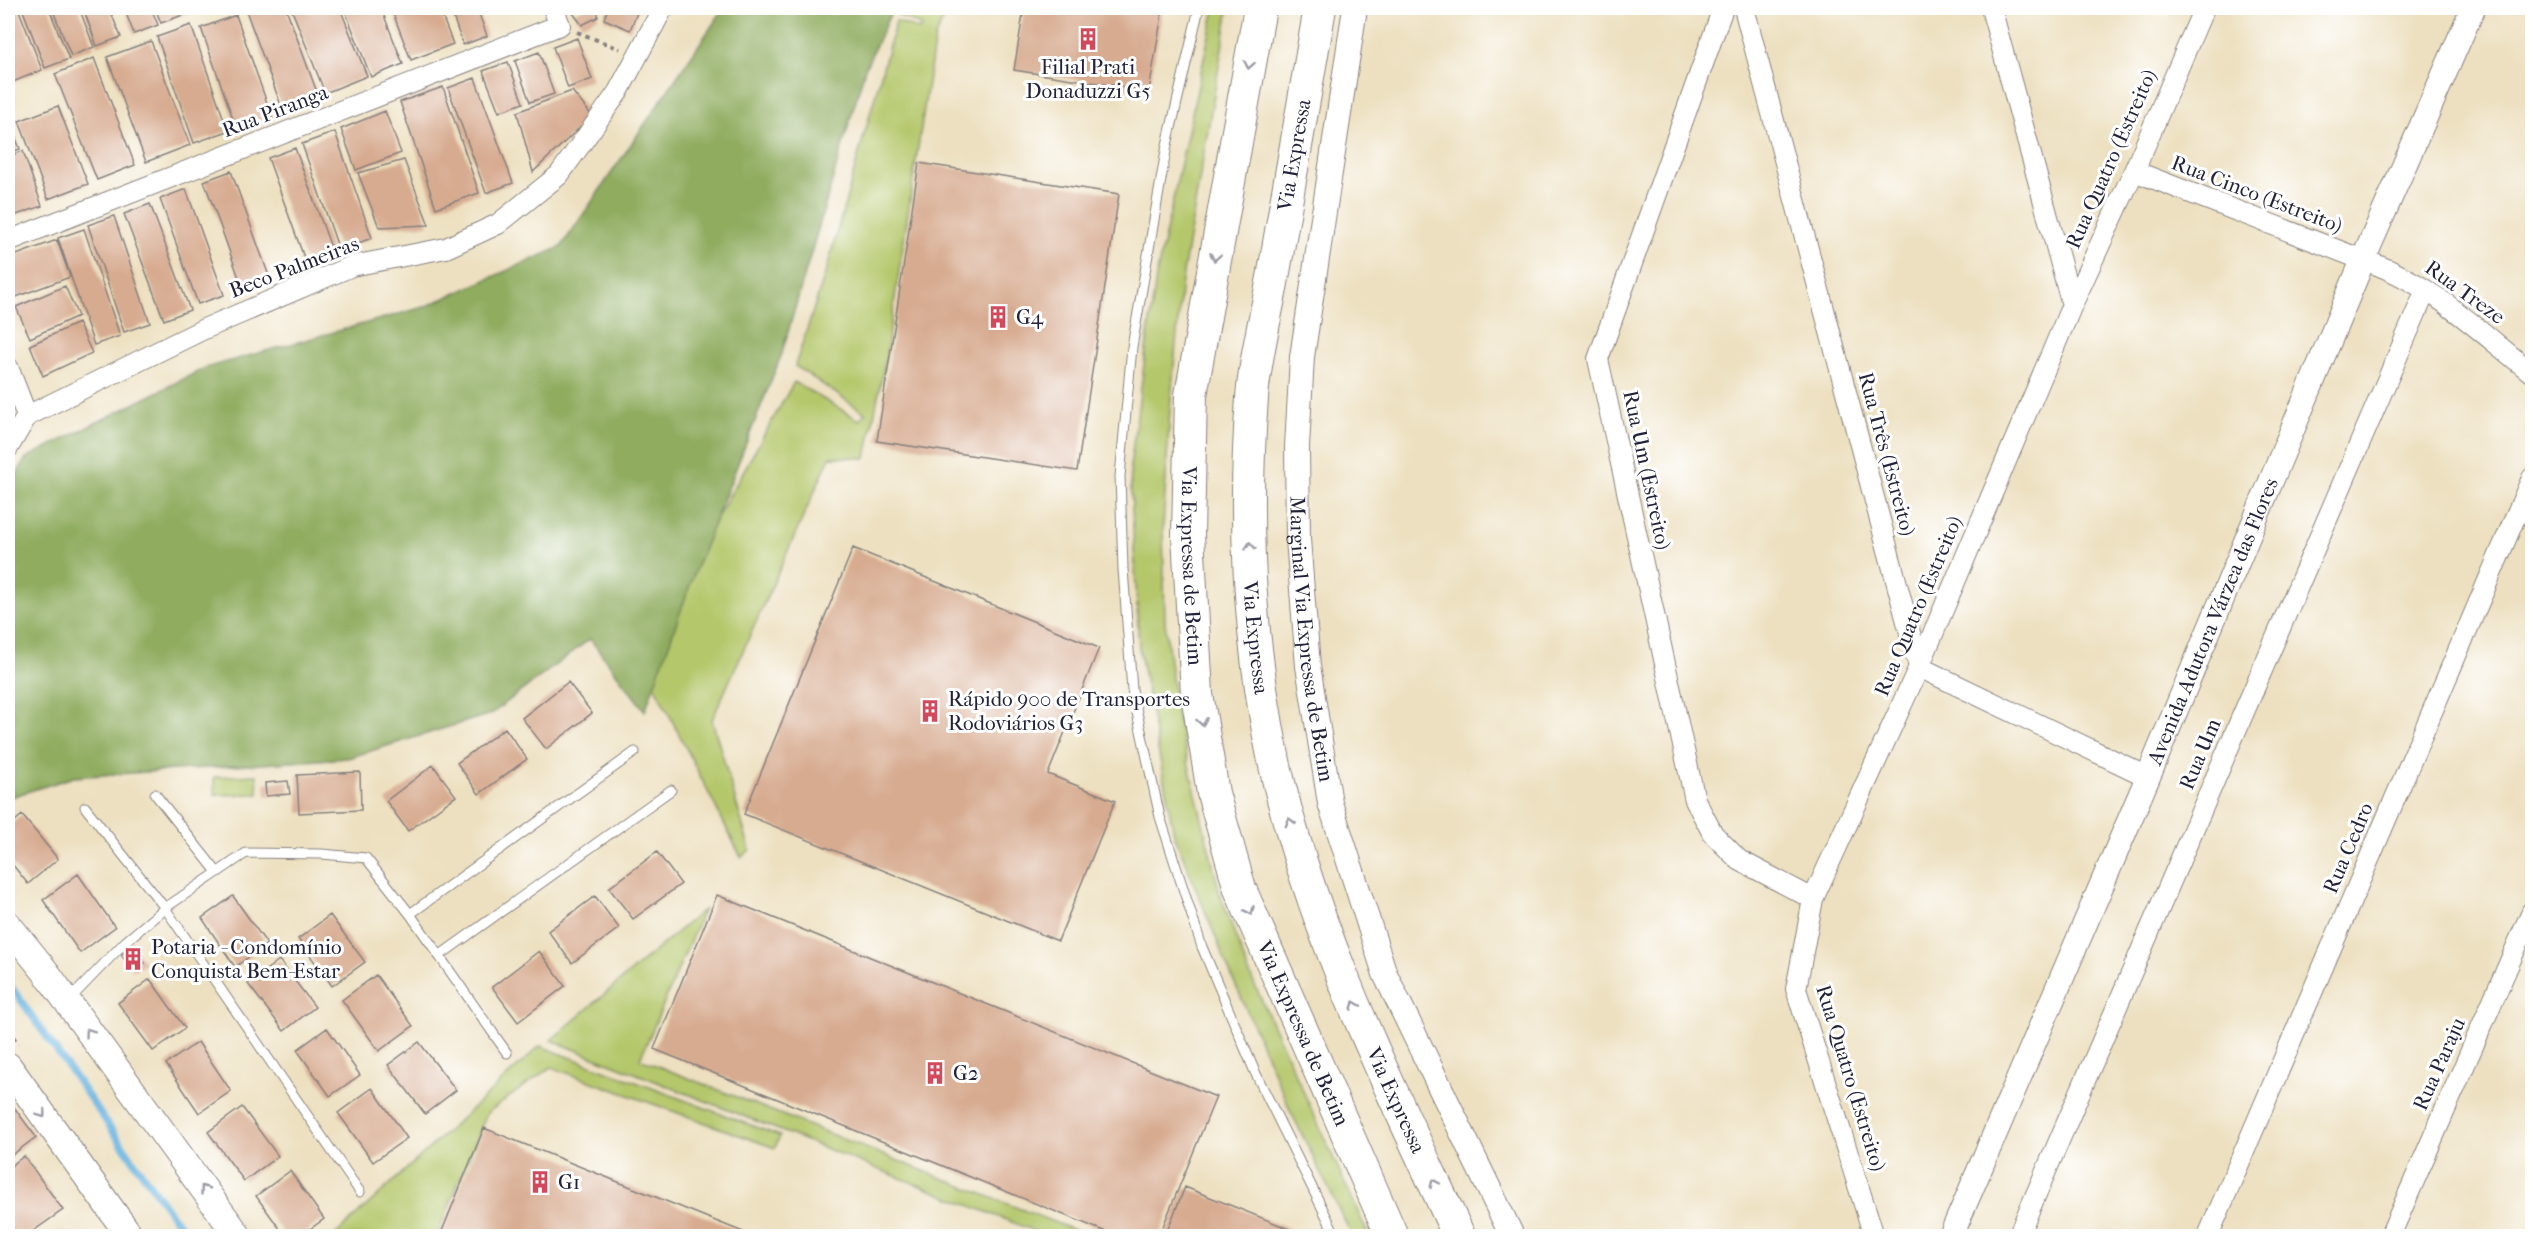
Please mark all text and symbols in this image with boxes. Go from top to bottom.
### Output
building icon: Filial Prati Donaduzzi G5 [1075,26,1101,52]
place label: Filial Prati Donaduzzi G5 [1026,55,1150,103]
one-way arrow [1244,60,1256,70]
street label: Rua Quatro (Estreito) [2061,66,2161,252]
street label: Rua Piranga [219,80,332,142]
street label: Via Expressa [1272,97,1316,214]
street label: Rua Cinco (Estreito) [2168,150,2346,238]
street label: Beco Palmeiras [226,231,362,303]
one-way arrow [1209,252,1222,262]
street label: Rua Treze [2420,255,2510,329]
building icon: G4 [985,304,1011,330]
place label: G4 [1016,305,1044,329]
street label: Rua Três (Estreito) [1854,370,1920,538]
street label: Rua Um (Estreito) [1618,388,1676,552]
street label: Via Expressa de Betim [1176,465,1207,667]
street label: Avenida Adutora Várzea das Flores [2142,474,2283,769]
street label: Marginal Via Expressa de Betim [1286,496,1339,784]
street label: Rua Quatro (Estreito) [1869,512,1967,700]
one-way arrow [1243,542,1256,551]
street label: Via Expressa [1238,579,1274,696]
place label: Rápido 900 de Transportes Rodoviários G3 [948,687,1190,735]
building icon: Rápido 900 de Transportes Rodoviários G3 [917,698,943,724]
street label: Rua Um [2174,714,2226,793]
one-way arrow [1195,717,1208,727]
street label: Rua Cedro [2318,799,2378,897]
one-way arrow [1285,817,1298,827]
one-way arrow [1242,904,1254,915]
place label: Potaria - Condomínio Conquista Bem-Estar [151,935,342,983]
street label: Via Expressa de Betim [1252,936,1355,1130]
building icon: Potaria - Condomínio Conquista Bem-Estar [120,946,146,972]
street label: Rua Quatro (Estreito) [1811,982,1891,1174]
one-way arrow [1350,1001,1362,1012]
street label: Rua Paraju [2408,1014,2470,1114]
one-way arrow [85,1027,96,1038]
street label: Via Expressa [1361,1043,1431,1157]
building icon: G2 [922,1060,948,1086]
place label: G2 [953,1061,979,1085]
one-way arrow [35,1107,46,1118]
building icon: G1 [527,1169,553,1195]
place label: G1 [558,1170,580,1194]
one-way arrow [1430,1179,1442,1190]
one-way arrow [200,1185,211,1196]

